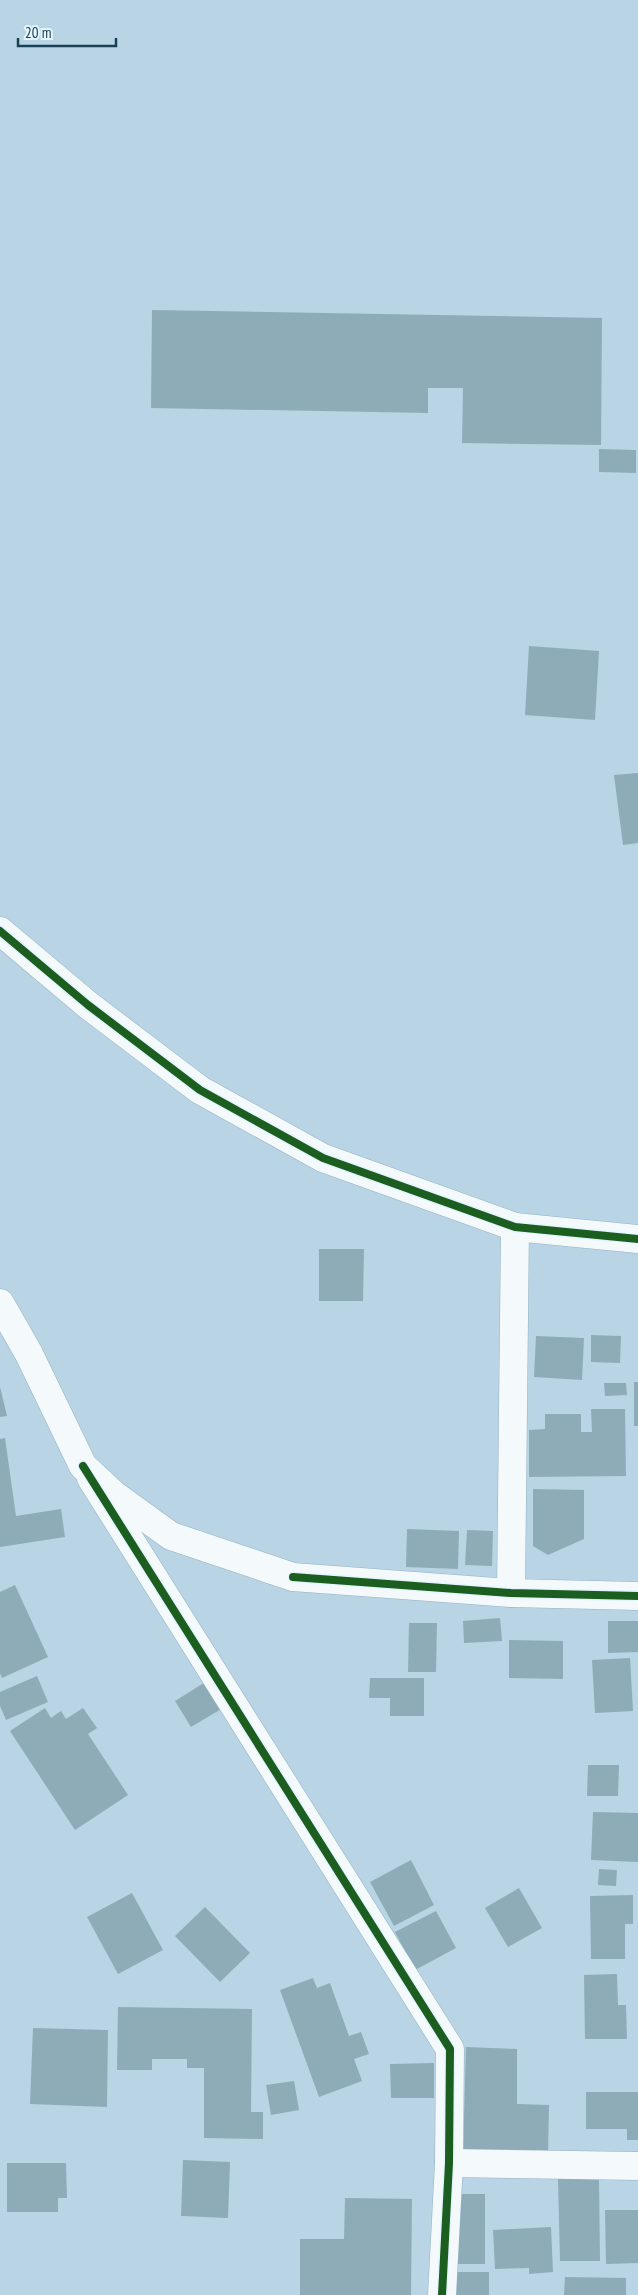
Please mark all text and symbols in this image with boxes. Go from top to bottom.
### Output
scale bar [18,15,115,47]
text: 20 m [25,23,51,42]

